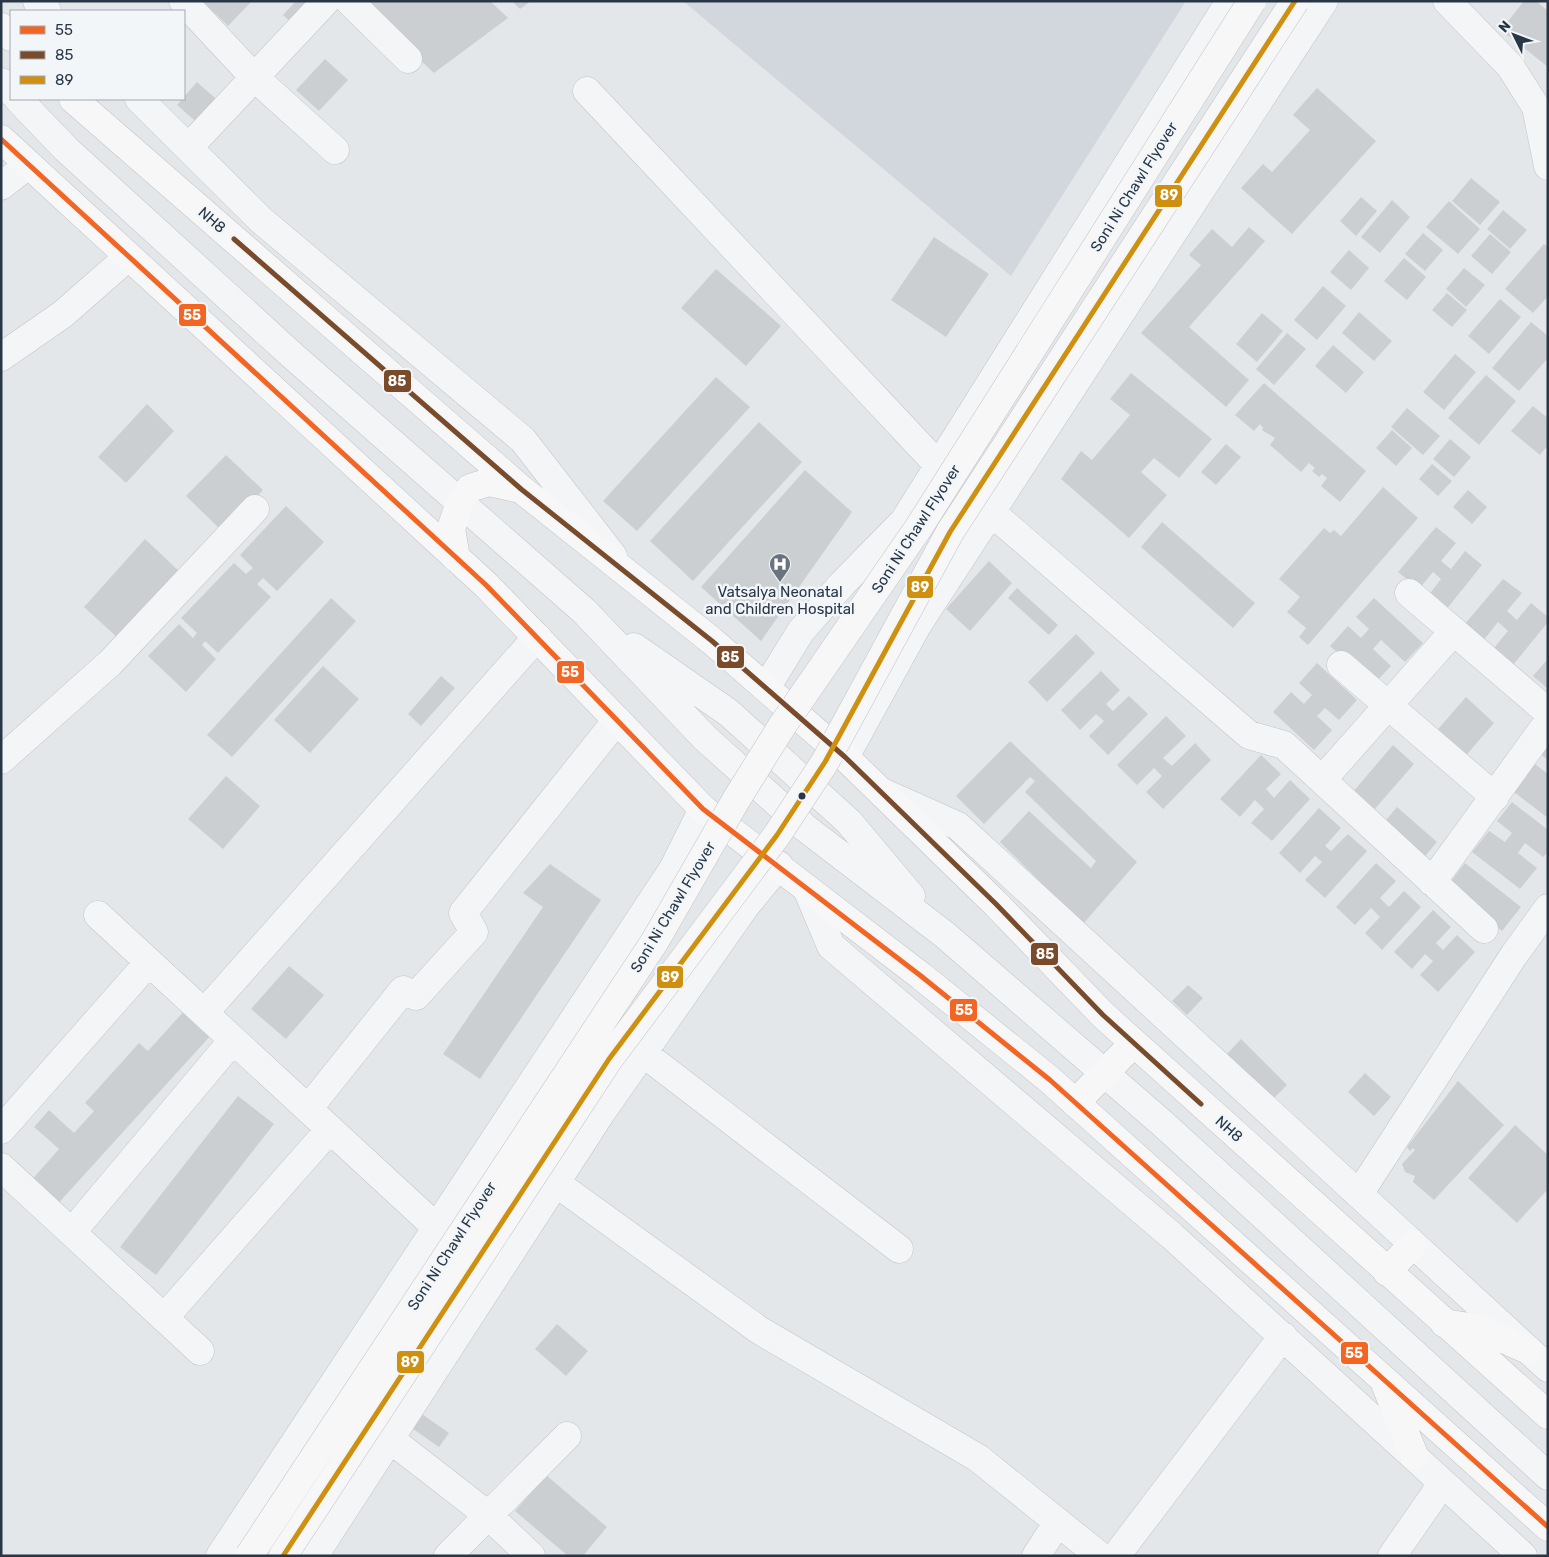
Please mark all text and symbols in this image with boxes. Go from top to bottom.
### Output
legend [10,10,185,100]
north arrow [1489,10,1539,60]
text: N [1495,17,1514,36]
text: 55 [55,21,73,39]
text: 85 [55,46,74,64]
text: 89 [55,71,74,89]
street label: Soni Ni Chawl Flyover [1087,119,1181,255]
line badge: 89 [1154,184,1183,208]
text: 89 [1160,187,1178,204]
street label: NH8 [195,203,229,237]
line badge: 55 [178,303,207,327]
text: 55 [183,307,201,324]
line badge: 85 [383,369,412,393]
text: 85 [388,373,406,390]
street label: Soni Ni Chawl Flyover [868,461,964,597]
hospital icon: Vatsalya Neonatal and Children Hospital [768,552,792,583]
line badge: 89 [906,575,934,599]
text: 89 [911,579,929,596]
place label: Vatsalya Neonatal and Children Hospital [705,583,855,618]
line badge: 85 [716,645,745,669]
text: 85 [721,649,739,666]
line badge: 55 [556,660,585,684]
text: 55 [561,664,579,681]
unlabelled marker [797,791,807,801]
street label: Soni Ni Chawl Flyover [627,838,719,976]
line badge: 85 [1030,942,1059,966]
text: 85 [1036,946,1054,963]
line badge: 89 [656,965,684,989]
text: 89 [661,969,679,986]
line badge: 55 [949,998,978,1022]
text: 55 [955,1002,973,1019]
street label: NH8 [1212,1112,1246,1146]
street label: Soni Ni Chawl Flyover [404,1178,500,1314]
line badge: 55 [1340,1341,1369,1365]
text: 55 [1345,1345,1363,1362]
line badge: 89 [396,1350,425,1374]
text: 89 [401,1354,419,1371]

